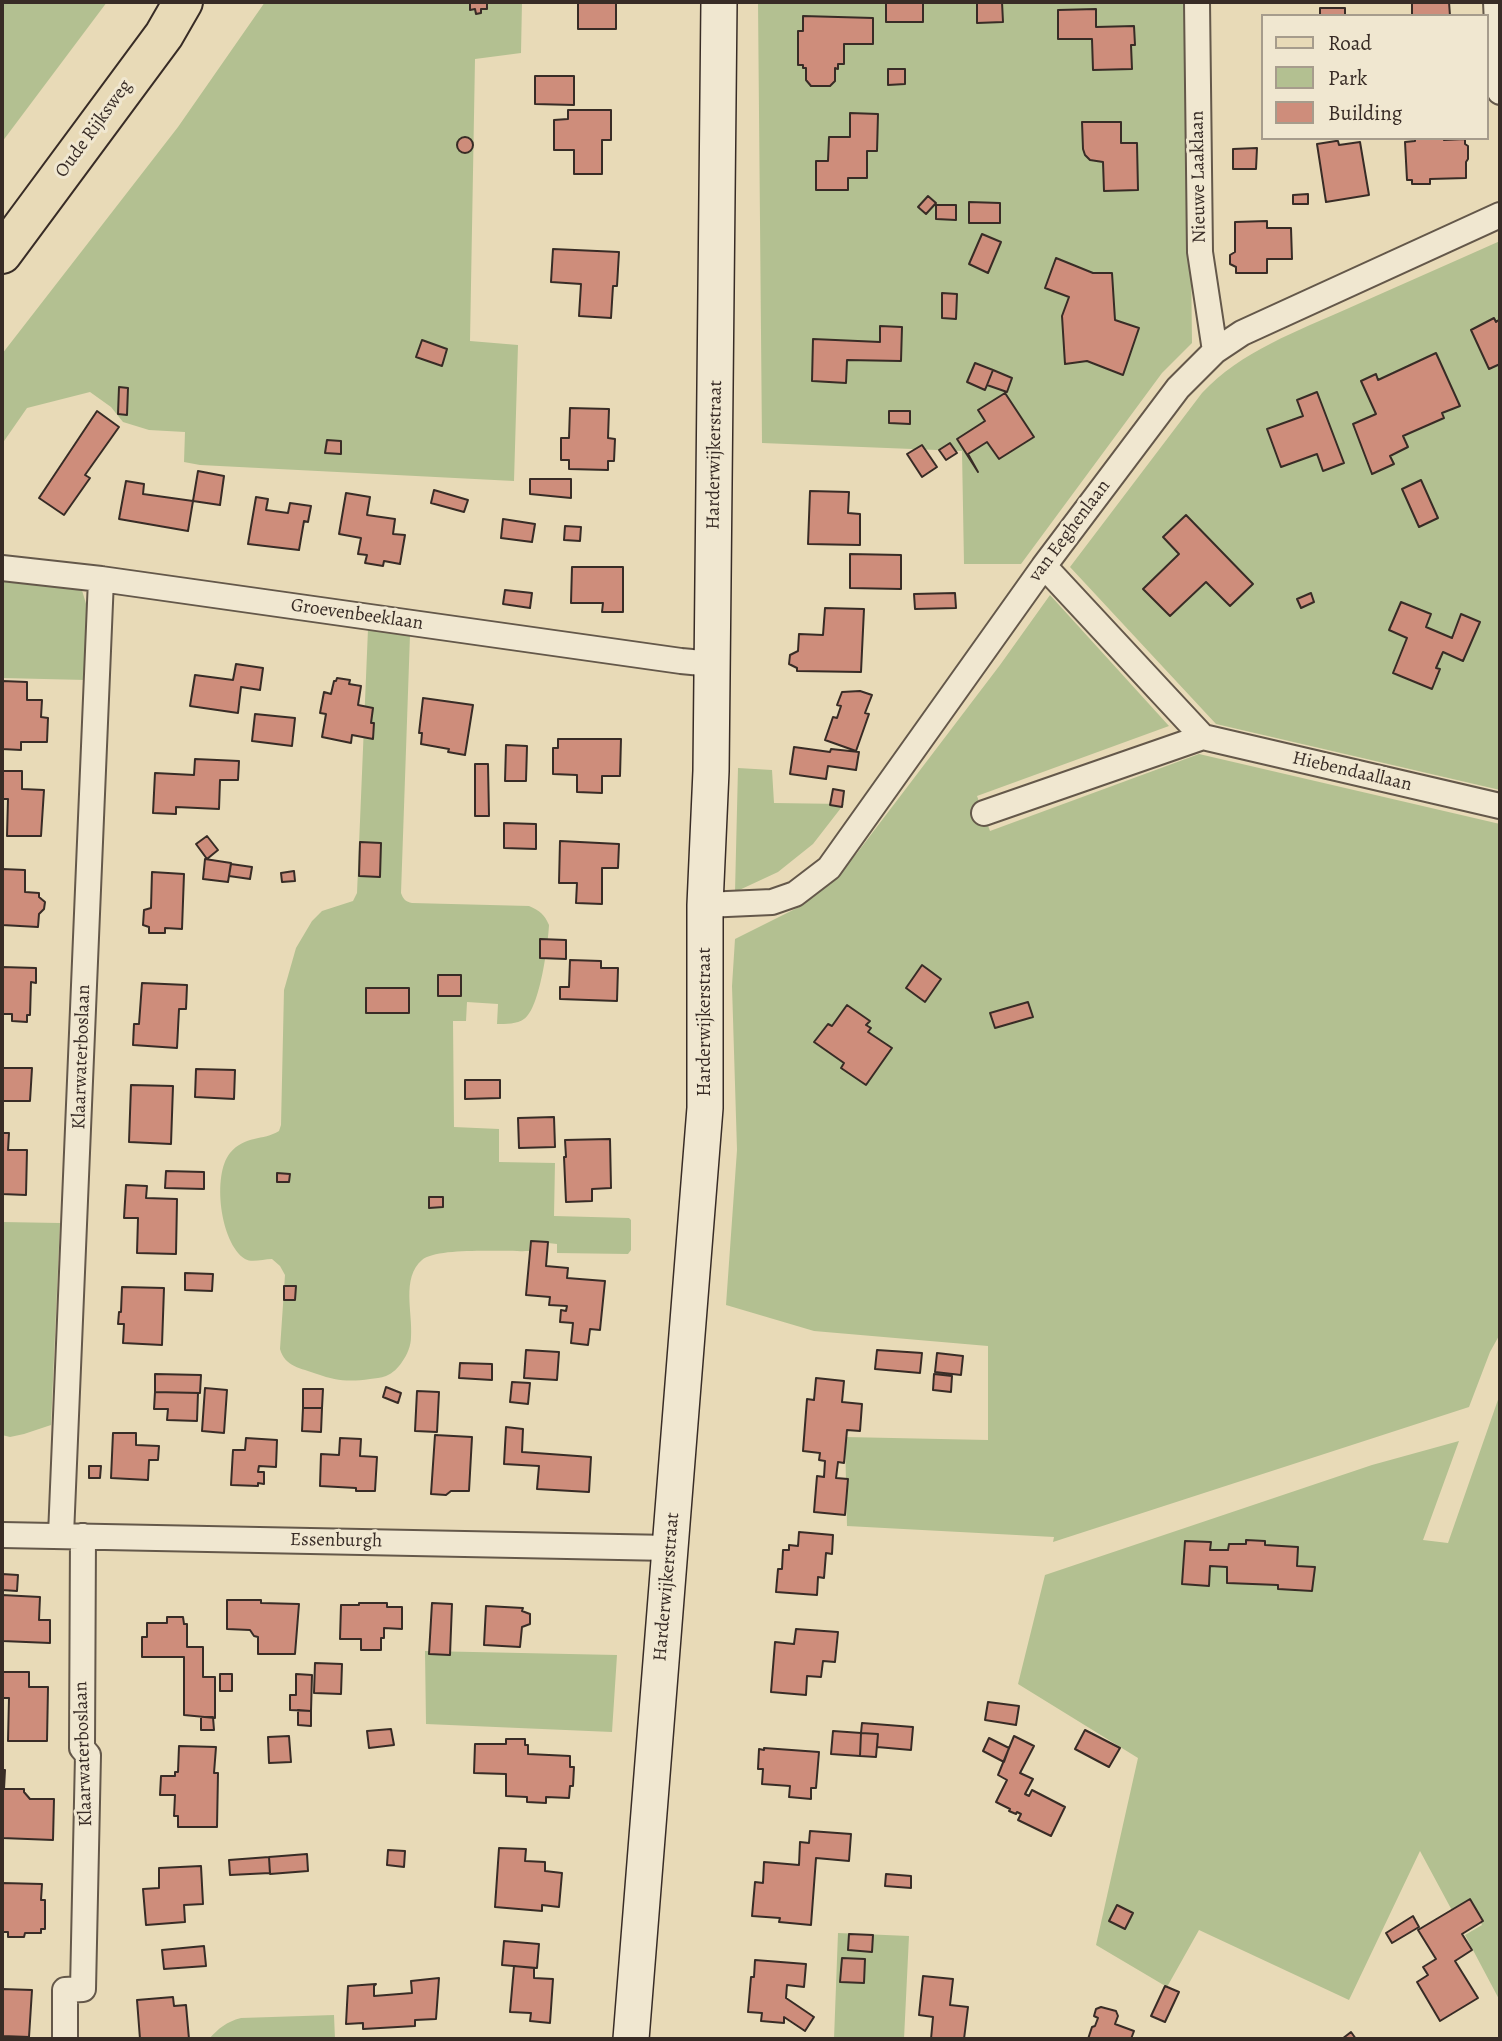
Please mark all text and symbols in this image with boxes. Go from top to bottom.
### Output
legend [1260,14,1488,140]
text: Road [1328,29,1372,57]
text: Park [1328,64,1367,92]
street label: Oude Rijksweg [51,76,137,182]
text: Building [1328,99,1402,127]
street label: Nieuwe Laaklaan [1186,111,1212,243]
street label: Harderwijkerstraat [702,380,728,530]
street label: van Eeghenlaan [1024,476,1116,586]
street label: Groevenbeeklaan [289,594,425,636]
street label: Hiebendaallaan [1290,747,1414,797]
street label: Harderwijkerstraat [694,947,716,1097]
street label: Klaarwaterboslaan [68,984,96,1130]
street label: Harderwijkerstraat [649,1512,685,1662]
street label: Essenburgh [290,1529,382,1553]
street label: Klaarwaterboslaan [70,1681,98,1827]

